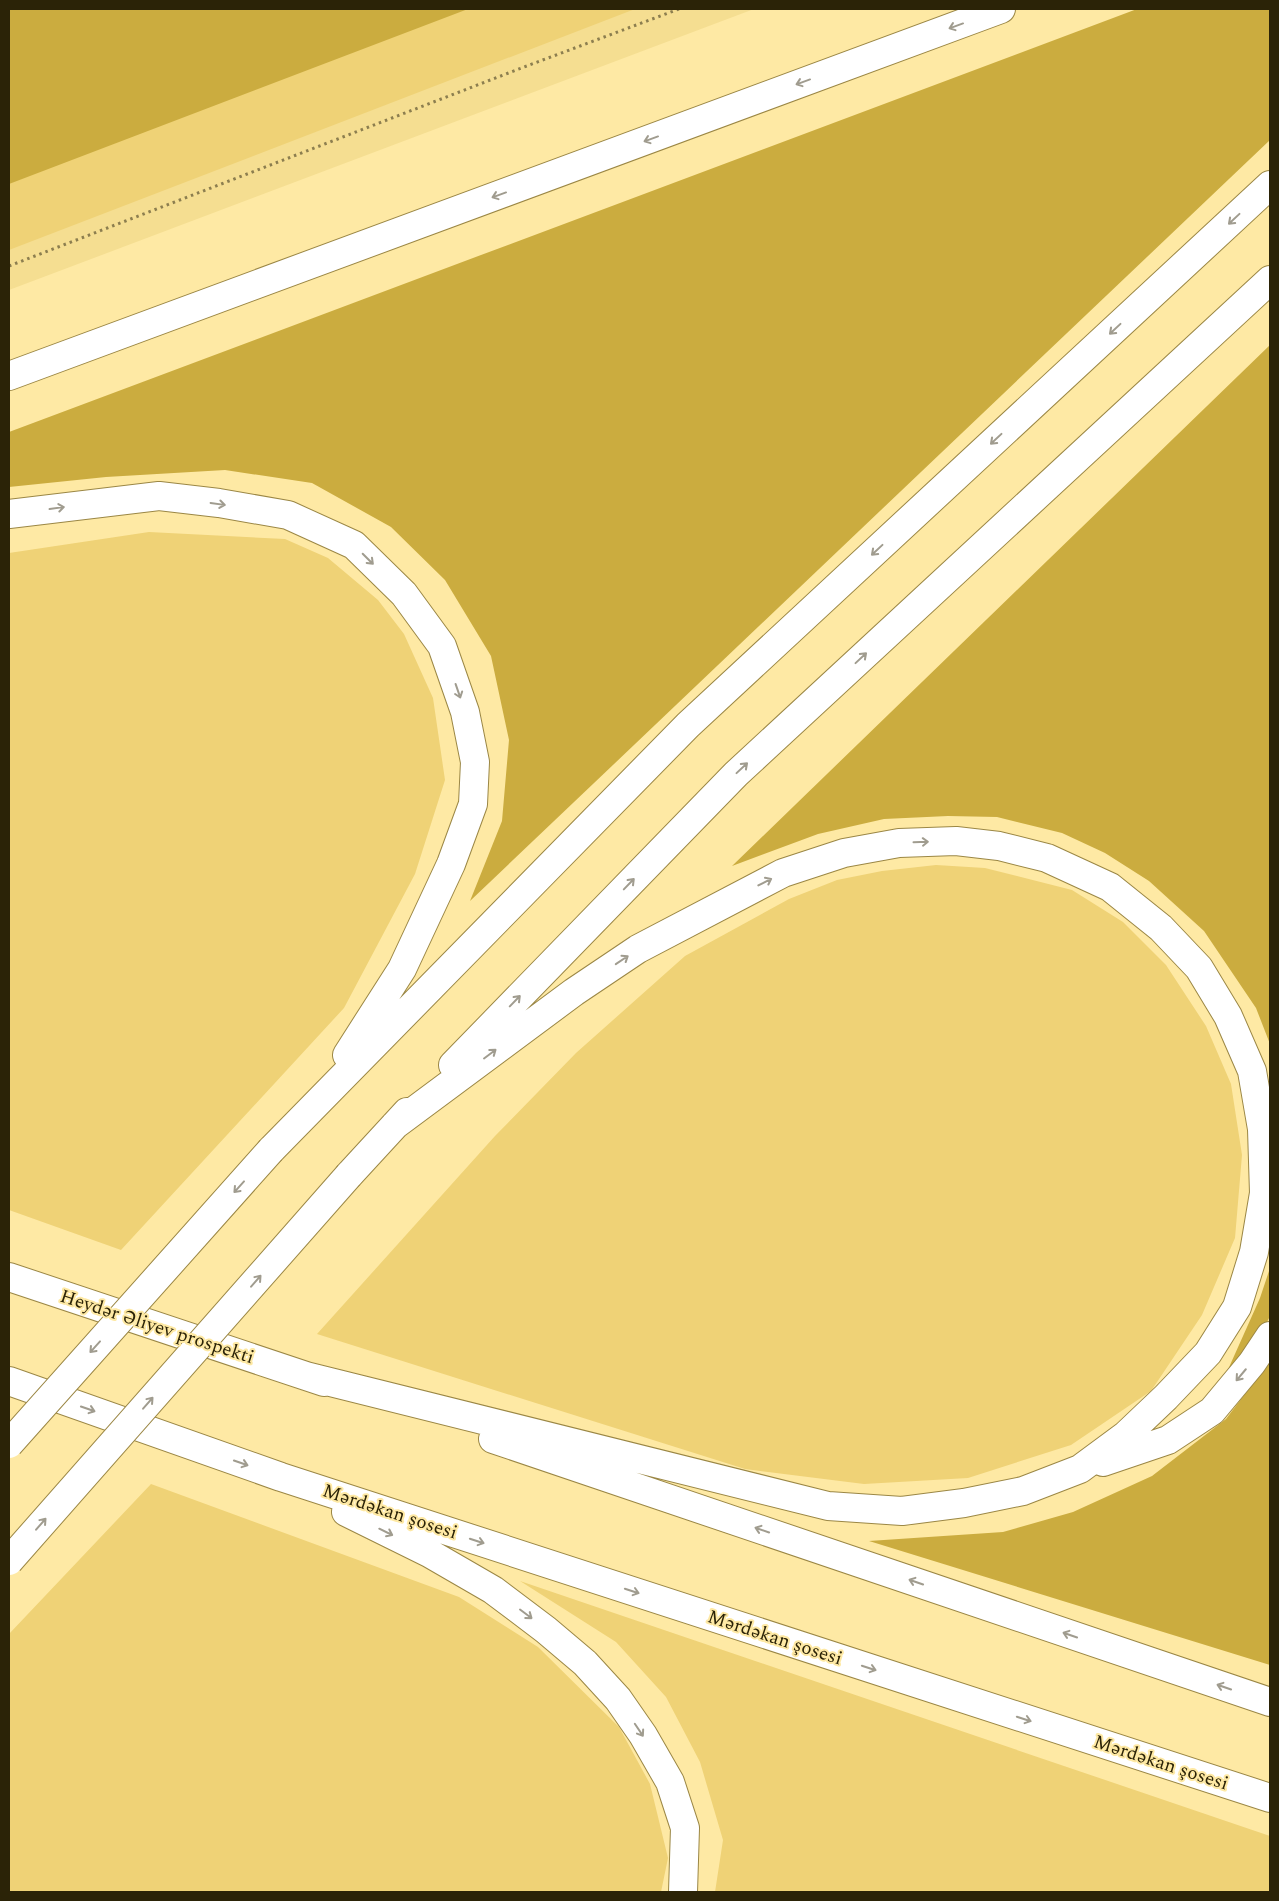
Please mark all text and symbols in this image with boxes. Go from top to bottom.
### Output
one-way arrow [949,22,964,31]
one-way arrow [796,78,812,87]
one-way arrow [644,135,659,144]
one-way arrow [491,191,507,200]
one-way arrow [1228,213,1241,224]
one-way arrow [1109,323,1122,335]
one-way arrow [990,433,1003,445]
one-way arrow [210,499,226,509]
one-way arrow [49,503,65,513]
one-way arrow [871,544,883,556]
one-way arrow [362,553,374,565]
one-way arrow [855,652,868,664]
one-way arrow [454,683,463,698]
one-way arrow [736,762,748,774]
one-way arrow [913,838,929,847]
one-way arrow [757,877,772,886]
one-way arrow [622,879,634,891]
one-way arrow [615,954,629,964]
one-way arrow [509,995,522,1007]
one-way arrow [483,1049,497,1059]
one-way arrow [233,1180,244,1193]
one-way arrow [250,1274,262,1287]
street label: Heydər Əliyev prospekti [56,1282,258,1372]
one-way arrow [90,1341,101,1354]
one-way arrow [1236,1369,1247,1382]
one-way arrow [143,1396,154,1409]
one-way arrow [80,1405,95,1414]
one-way arrow [233,1459,248,1468]
street label: Mərdəkan şosesi [319,1477,461,1547]
one-way arrow [35,1518,47,1531]
one-way arrow [755,1525,771,1534]
one-way arrow [378,1528,393,1537]
one-way arrow [469,1536,485,1546]
one-way arrow [909,1577,925,1587]
one-way arrow [623,1587,639,1596]
street label: Mərdəkan şosesi [704,1603,846,1673]
one-way arrow [519,1609,532,1620]
one-way arrow [1062,1629,1078,1639]
one-way arrow [861,1664,877,1674]
one-way arrow [1217,1682,1232,1691]
one-way arrow [1015,1714,1031,1724]
one-way arrow [634,1722,644,1736]
street label: Mərdəkan şosesi [1090,1728,1232,1798]

